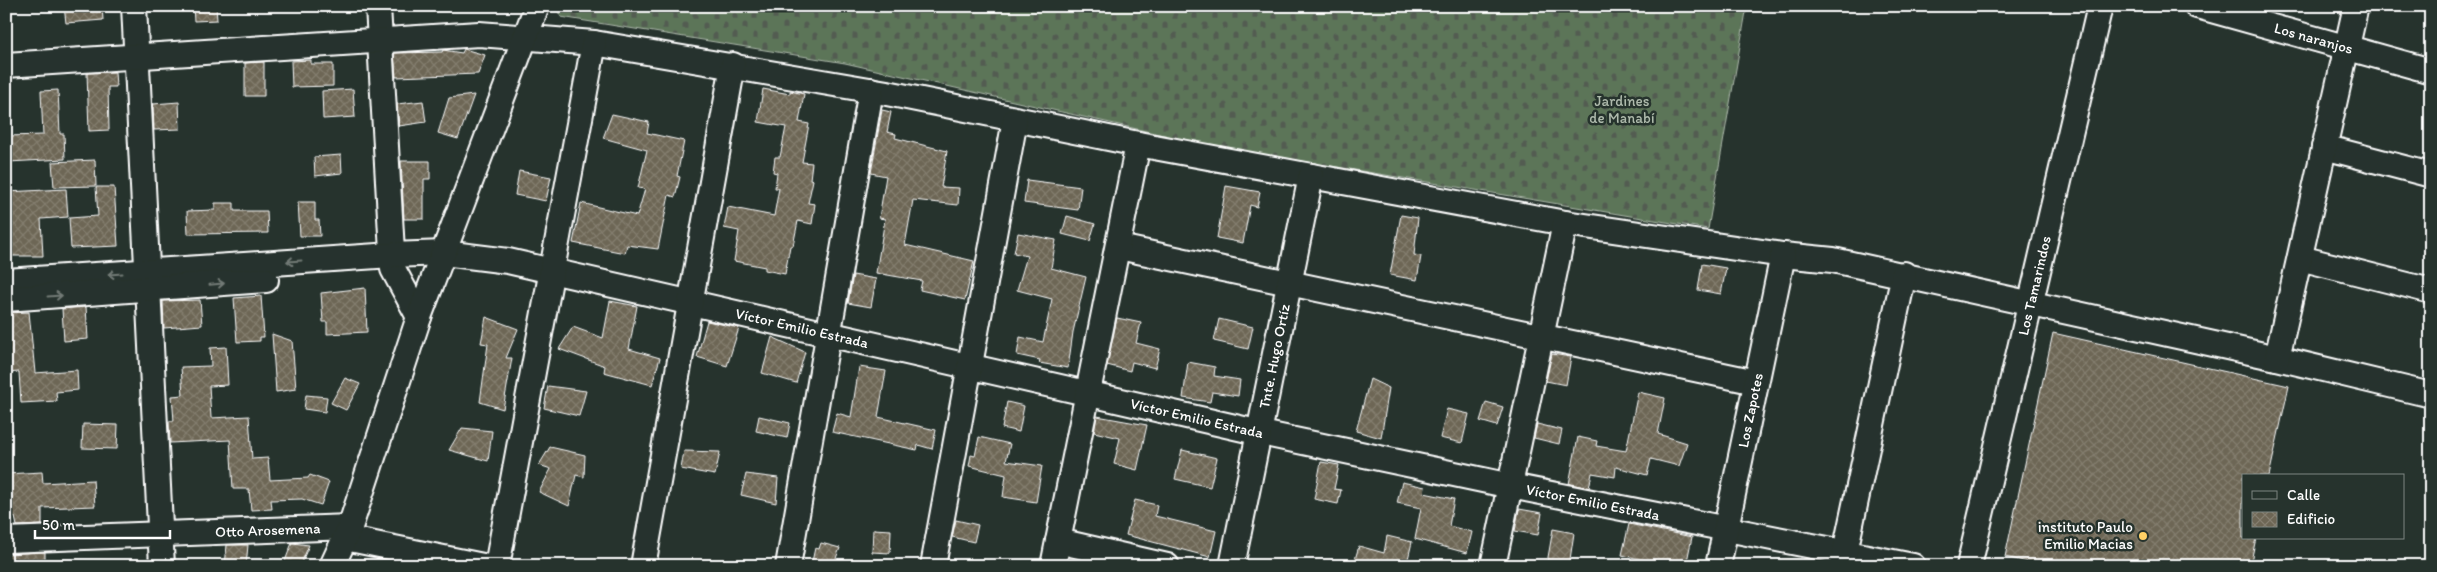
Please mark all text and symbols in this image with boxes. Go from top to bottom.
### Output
street label: Los naranjos [2272,19,2355,58]
park label: Jardines de Manabí [1589,92,1655,127]
street label: Los Tamarindos [2014,234,2055,337]
one-way arrow [287,257,303,266]
one-way arrow [107,269,123,278]
one-way arrow [209,279,225,288]
one-way arrow [47,291,63,300]
street label: Tnte. Hugo Ortíz [1255,302,1294,410]
street label: Víctor Emilio Estrada [734,304,871,352]
street label: Los Zapotes [1734,371,1767,449]
street label: Víctor Emilio Estrada [1129,394,1265,442]
legend [2242,474,2404,540]
street label: Víctor Emilio Estrada [1525,480,1662,524]
text: Calle [2287,486,2320,504]
scale bar [35,507,170,539]
text: Edificio [2287,510,2335,528]
text: 50 m [42,516,75,534]
place label: instituto Paulo Emilio Macias [2038,518,2133,553]
street label: Otto Arosemena [215,519,321,541]
marker: instituto Paulo Emilio Macias [2137,530,2149,542]

